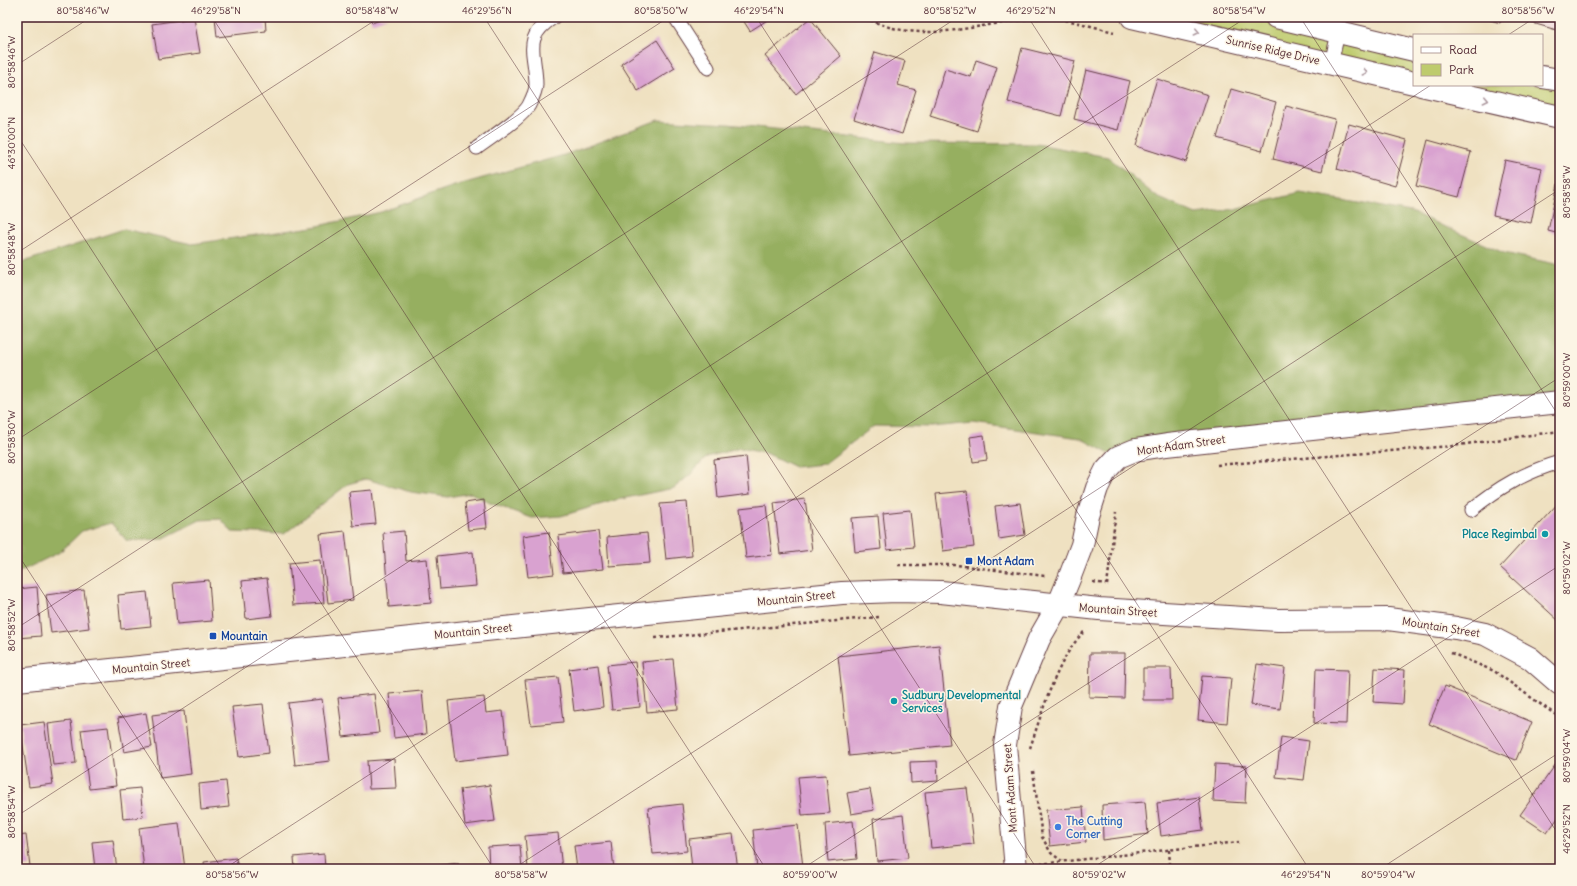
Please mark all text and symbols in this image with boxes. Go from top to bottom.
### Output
text: 80°58'46"W [57,4,109,17]
text: 46°29'58"N [191,4,241,17]
text: 80°58'48"W [346,4,398,17]
text: 46°29'56"N [462,4,512,17]
text: 80°58'50"W [634,4,688,17]
text: 46°29'54"N [734,4,784,17]
text: 80°58'52"W [924,4,976,17]
text: 46°29'52"N [1006,4,1056,17]
text: 80°58'54"W [1212,4,1266,17]
text: 80°58'56"W [1501,4,1555,17]
one-way arrow [1194,28,1201,36]
street label: Sunrise Ridge Drive [1225,32,1321,68]
legend [1413,34,1543,86]
text: 80°58'46"W [5,36,18,88]
text: Road [1449,42,1477,57]
text: Park [1449,62,1474,77]
one-way arrow [1362,67,1368,75]
one-way arrow [1483,96,1490,104]
text: 46°30'00"N [5,117,18,169]
text: 80°58'58"W [1560,165,1573,219]
text: 80°58'48"W [5,223,18,275]
text: 80°59'00"W [1560,353,1573,407]
text: 80°58'50"W [5,410,18,464]
street label: Mont Adam Street [1136,432,1226,458]
place label: Place Regimbal [1462,527,1537,542]
marker: Place Regimbal [1540,529,1550,539]
text: 80°59'02"W [1560,541,1573,595]
place label: Mont Adam [977,554,1034,568]
marker: Mont Adam [964,556,974,566]
street label: Mountain Street [756,587,836,609]
text: 80°58'52"W [5,599,18,651]
street label: Mountain Street [1078,600,1158,620]
street label: Mountain Street [1401,614,1481,640]
street label: Mountain Street [433,620,513,642]
place label: Mountain [221,629,268,643]
marker: Mountain [208,631,218,641]
street label: Mountain Street [111,655,191,677]
place label: Sudbury Developmental Services [902,688,1021,715]
marker: Sudbury Developmental Services [889,696,899,706]
text: 80°59'04"W [1560,729,1573,783]
street label: Mont Adam Street [1000,743,1020,833]
text: 80°58'54"W [5,785,18,839]
text: 46°29'52"N [1560,804,1573,854]
place label: The Cutting Corner [1066,814,1123,841]
marker: The Cutting Corner [1053,822,1063,832]
text: 80°58'56"W [205,868,259,881]
text: 80°58'58"W [494,868,548,881]
text: 80°59'00"W [783,868,837,881]
text: 80°59'02"W [1072,868,1126,881]
text: 46°29'54"N [1281,868,1331,881]
text: 80°59'04"W [1361,868,1415,881]

